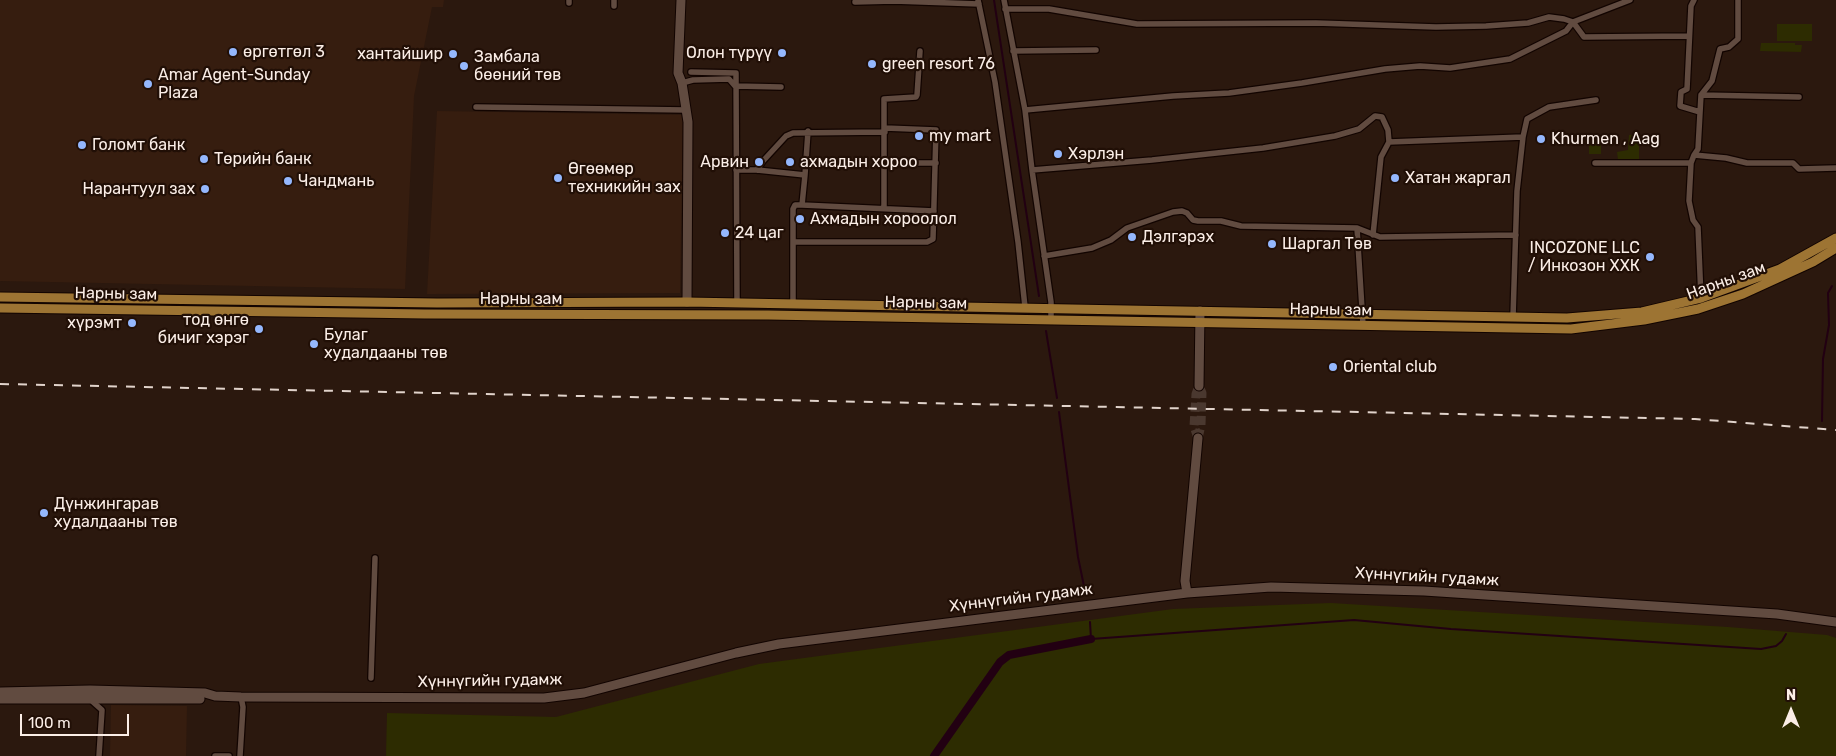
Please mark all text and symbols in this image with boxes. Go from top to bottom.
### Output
place label: өргөтгөл 3 [243,42,325,62]
place label: Олон түрүү [686,43,772,63]
place label: хантайшир [357,44,443,64]
marker: өргөтгөл 3 [227,46,239,58]
place label: Замбала бөөний төв [474,47,561,85]
marker: Олон түрүү [776,47,788,59]
marker: хантайшир [447,48,459,60]
place label: green resort 76 [882,54,995,74]
marker: green resort 76 [866,58,878,70]
marker: Замбала бөөний төв [458,60,470,72]
place label: Amar Agent-Sunday Plaza [158,65,310,103]
marker: Amar Agent-Sunday Plaza [142,78,154,90]
place label: my mart [929,126,991,146]
place label: Khurmen , Aag [1551,129,1660,149]
marker: my mart [913,130,925,142]
marker: Khurmen , Aag [1535,133,1547,145]
place label: Голомт банк [92,135,185,155]
marker: Голомт банк [76,139,88,151]
place label: Хэрлэн [1068,144,1124,164]
marker: Хэрлэн [1052,148,1064,160]
place label: Төрийн банк [214,149,312,169]
place label: Арвин [700,152,749,172]
place label: ахмадын хороо [800,152,918,172]
marker: Төрийн банк [198,153,210,165]
marker: Арвин [753,156,765,168]
marker: ахмадын хороо [784,156,796,168]
place label: Өгөөмөр техникийн зах [568,159,681,197]
place label: Хатан жаргал [1405,168,1511,188]
place label: Чандмань [298,171,374,191]
marker: Өгөөмөр техникийн зах [552,172,564,184]
marker: Хатан жаргал [1389,172,1401,184]
marker: Чандмань [282,175,294,187]
place label: Нарантуул зах [83,179,195,199]
marker: Нарантуул зах [199,183,211,195]
place label: Ахмадын хороолол [810,209,957,229]
marker: Ахмадын хороолол [794,213,806,225]
place label: 24 цаг [735,223,784,243]
marker: 24 цаг [719,227,731,239]
place label: Дэлгэрэх [1142,227,1214,247]
marker: Дэлгэрэх [1126,231,1138,243]
place label: Шаргал Төв [1282,234,1372,254]
marker: Шаргал Төв [1266,238,1278,250]
place label: INCOZONE LLC / Инкозон ХХК [1528,238,1640,276]
marker: INCOZONE LLC / Инкозон ХХК [1644,251,1656,263]
street label: Нарны зам [1684,258,1768,304]
street label: Нарны зам [74,284,158,304]
street label: Нарны зам [480,289,562,309]
street label: Нарны зам [884,293,968,313]
street label: Нарны зам [1289,300,1373,320]
place label: тод өнгө бичиг хэрэг [158,310,249,348]
place label: хүрэмт [67,313,122,333]
marker: хүрэмт [126,317,138,329]
marker: тод өнгө бичиг хэрэг [253,323,265,335]
place label: Булаг худалдааны төв [324,325,448,363]
marker: Булаг худалдааны төв [308,338,320,350]
place label: Oriental club [1343,357,1437,377]
marker: Oriental club [1327,361,1339,373]
place label: Дүнжингарав худалдааны төв [54,494,178,532]
marker: Дүнжингарав худалдааны төв [38,507,50,519]
street label: Хүннүгийн гудамж [1354,564,1500,590]
street label: Хүннүгийн гудамж [948,580,1094,616]
street label: Хүннүгийн гудамж [418,670,562,692]
north arrow [1766,686,1816,736]
text: N [1786,687,1796,704]
scale bar [22,704,131,736]
text: 100 m [28,714,70,732]

